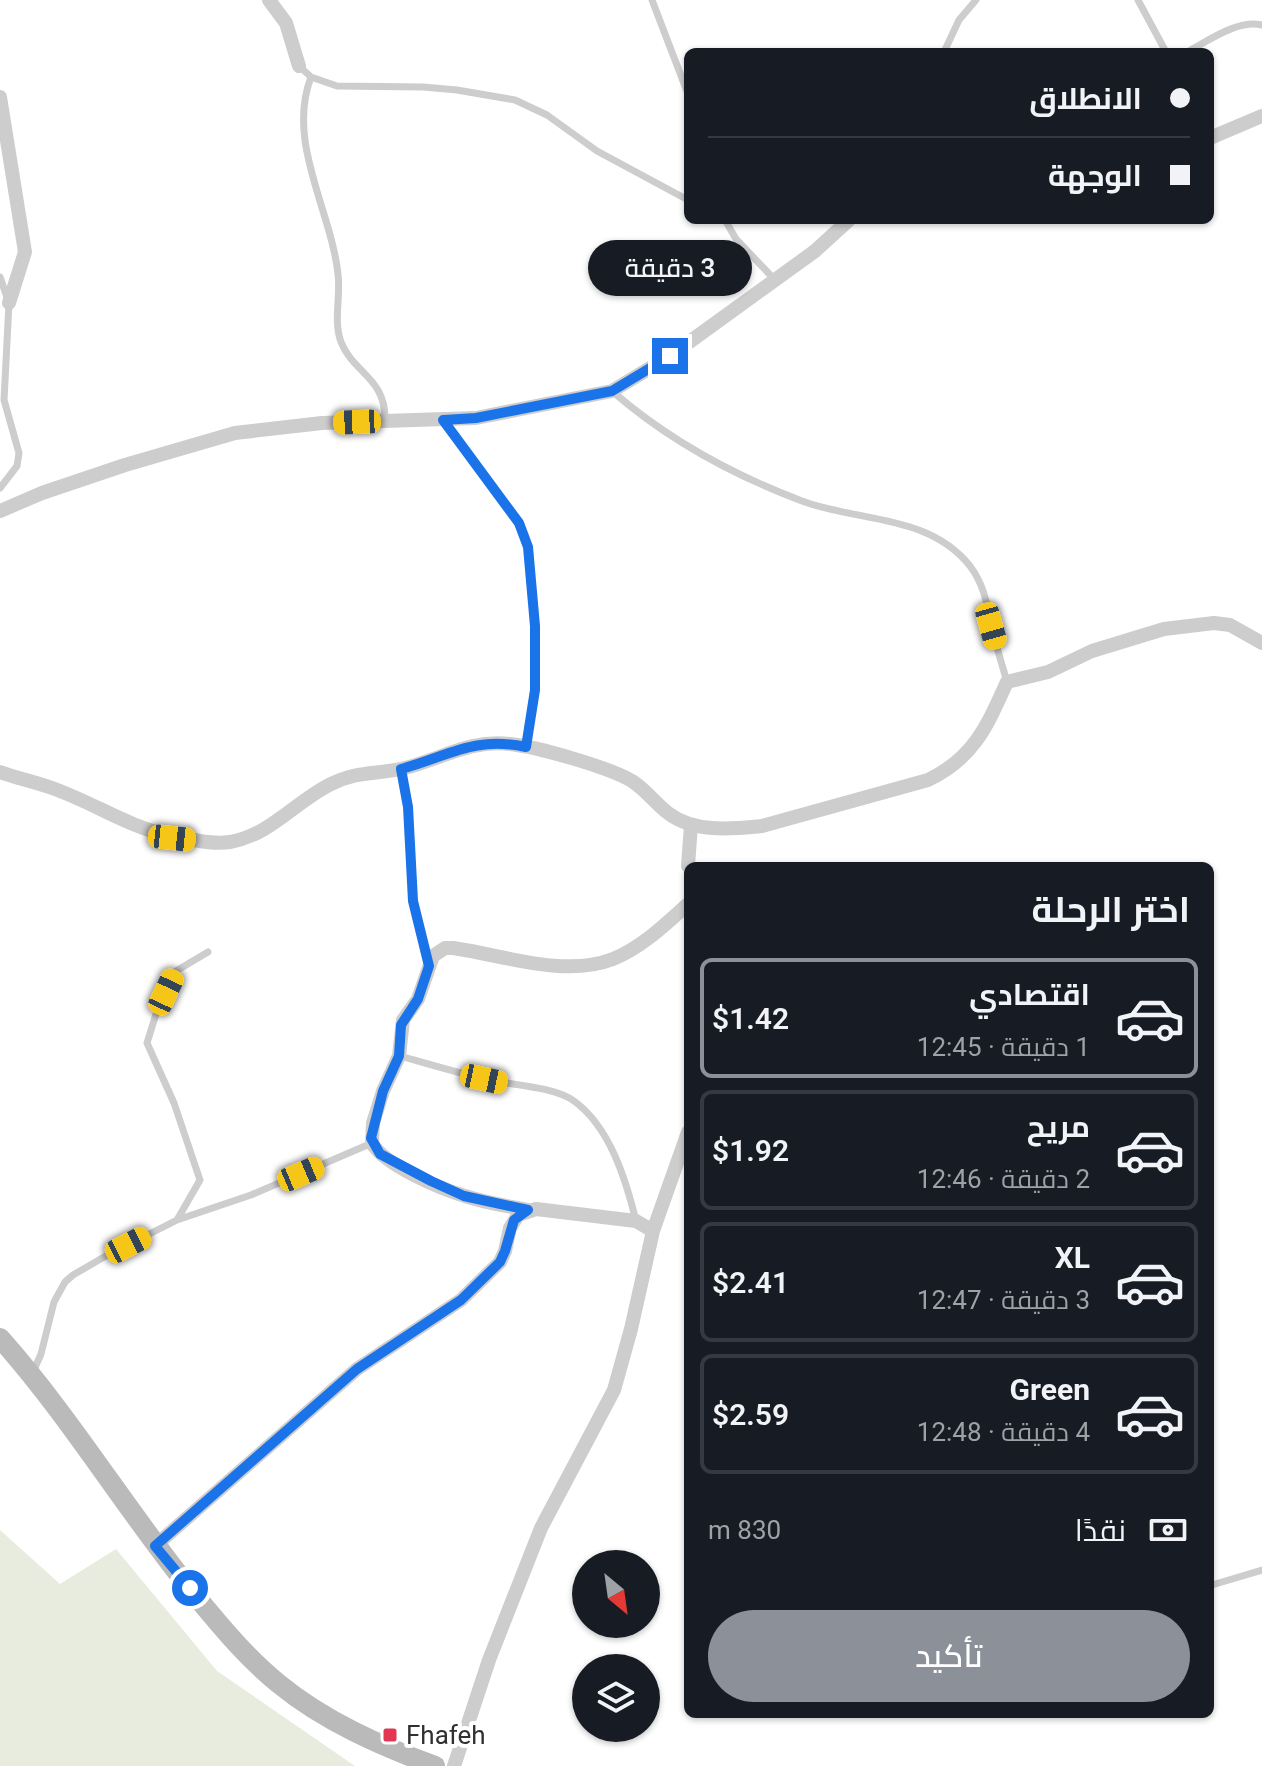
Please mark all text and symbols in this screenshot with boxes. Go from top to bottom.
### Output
text: الانطلاق [1029,81,1142,116]
text: الوجهة [1048,158,1142,193]
callout: 3 دقيقة [588,240,752,296]
text: 3 دقيقة [625,253,715,283]
route end [652,338,688,374]
car [333,409,381,435]
car [973,600,1009,652]
car [147,824,197,852]
text: اختر الرحلة [1031,889,1190,931]
car [145,965,187,1019]
text: اقتصادي [969,977,1090,1012]
icon: car [1114,982,1186,1054]
text: $1.42 [712,1001,789,1036]
text: 1 دقيقة · 12:45 [917,1032,1090,1062]
car [458,1062,510,1096]
text: مريح [1027,1109,1090,1144]
icon: car [1114,1114,1186,1186]
text: $1.92 [712,1133,789,1168]
car [274,1154,328,1194]
text: 2 دقيقة · 12:46 [917,1164,1090,1194]
car [101,1223,155,1267]
text: XL [1055,1240,1090,1275]
icon: car [1114,1246,1186,1318]
text: $2.41 [712,1265,789,1300]
text: 3 دقيقة · 12:47 [917,1285,1090,1315]
text: Green [1010,1372,1090,1407]
icon: car [1114,1378,1186,1450]
text: $2.59 [712,1397,789,1432]
text: 4 دقيقة · 12:48 [917,1417,1090,1447]
icon: cash [1146,1508,1190,1552]
text: نقدًا [1075,1513,1126,1548]
text: 830 m [708,1515,781,1545]
north arrow [572,1550,660,1638]
map controls [572,1550,660,1742]
route start [172,1570,208,1606]
button: تأكيد [708,1610,1190,1702]
button: layers [572,1654,660,1742]
place label: Fhafeh [406,1720,486,1750]
marker: Fhafeh [381,1726,399,1744]

